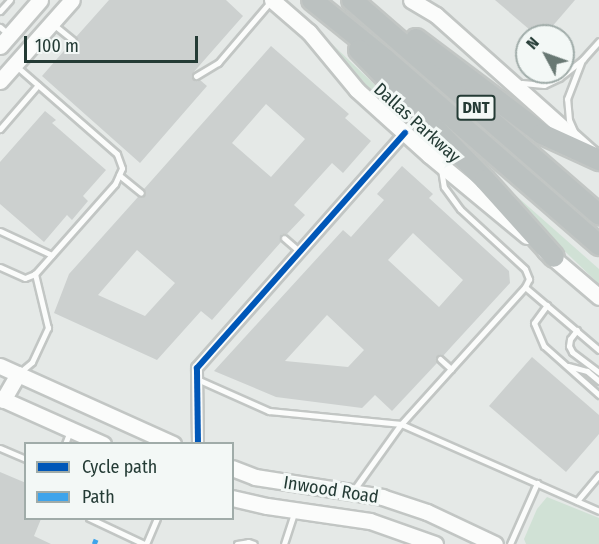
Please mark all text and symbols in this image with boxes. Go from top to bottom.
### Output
scale bar [27,24,201,62]
north arrow [515,24,575,84]
text: N [522,33,543,53]
text: 100 m [35,35,79,57]
street label: Dallas Parkway [369,78,465,168]
road number: DNT [456,95,496,121]
legend [24,442,234,520]
text: Cycle path [82,456,157,478]
street label: Inwood Road [282,472,380,508]
text: Path [82,486,115,508]

